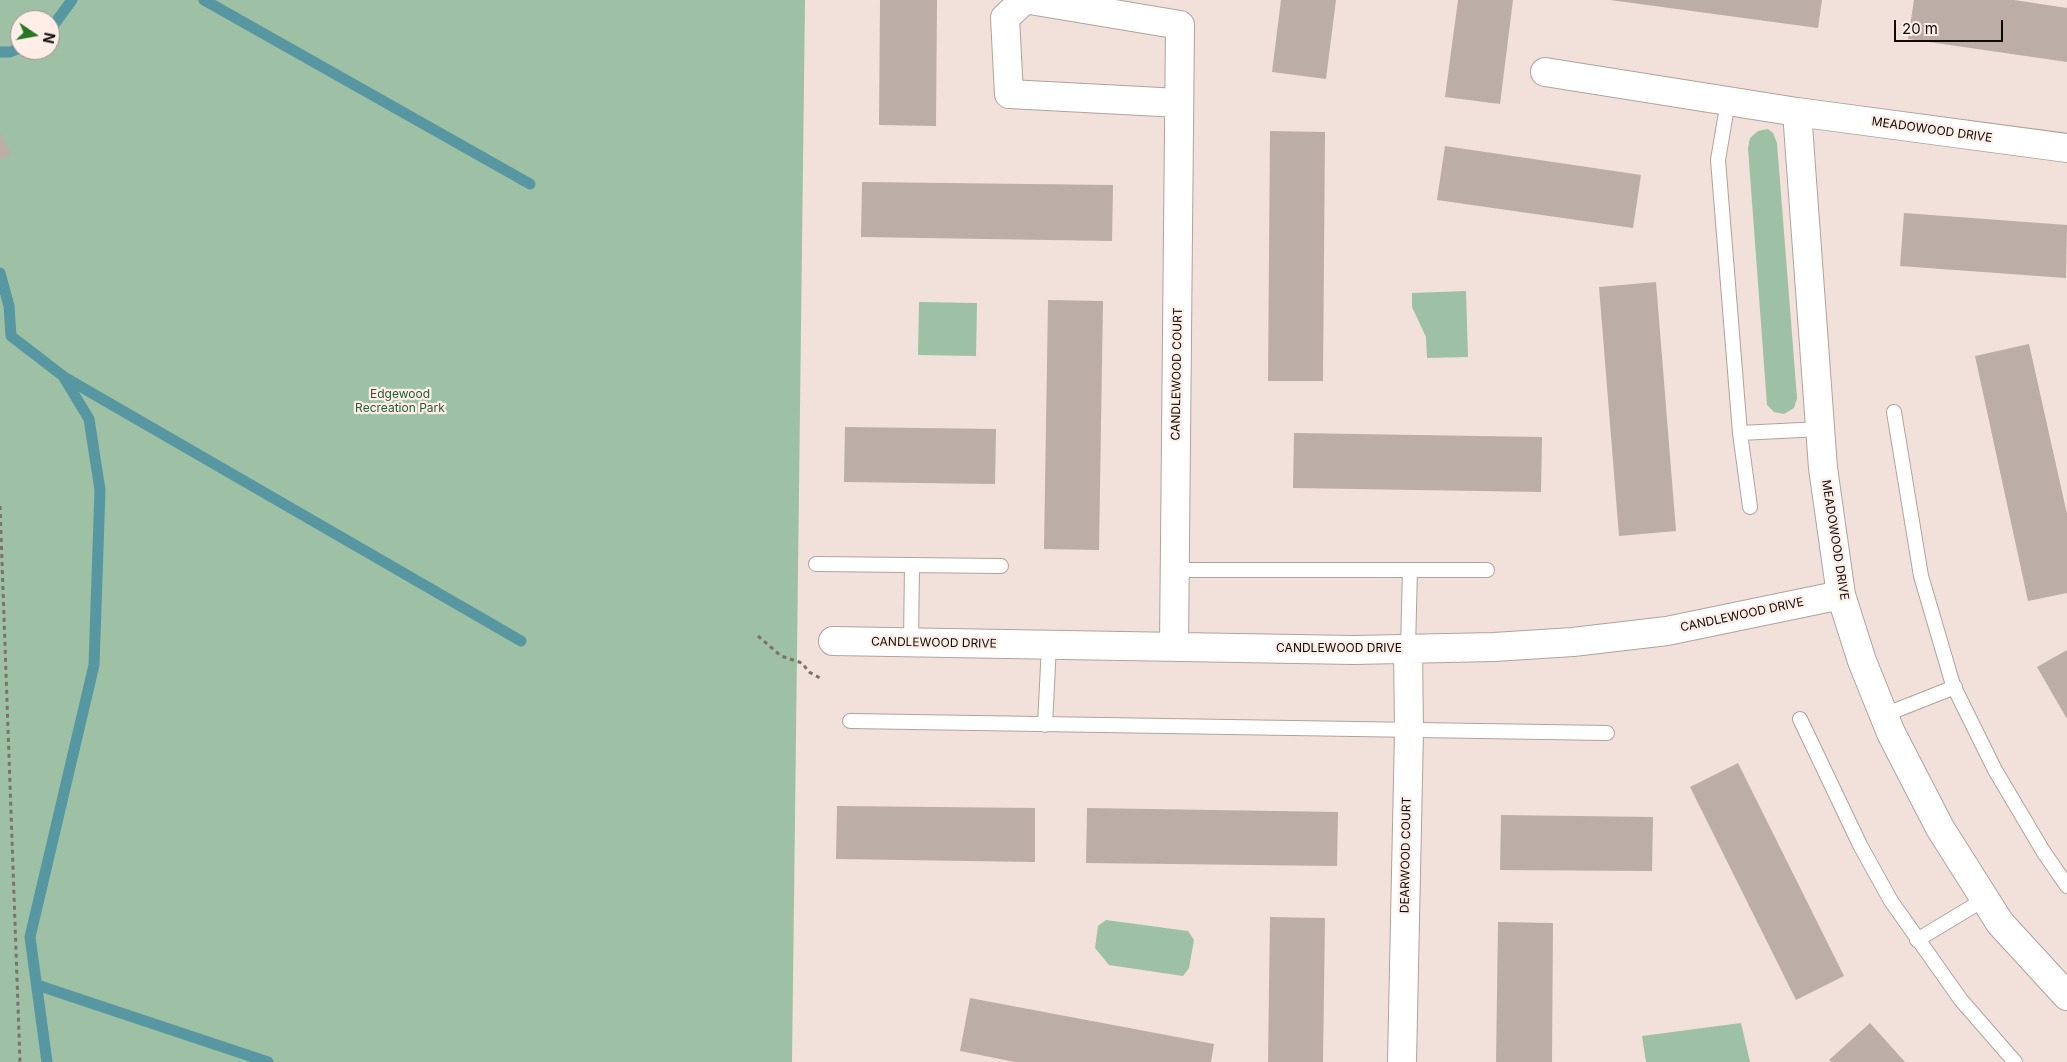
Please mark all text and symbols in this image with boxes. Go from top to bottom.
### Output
north arrow [10,10,60,60]
scale bar [1897,10,2006,42]
text: 20 m [1902,19,1938,38]
text: N [40,31,59,45]
street label: MEADOWOOD DRIVE [1871,114,1993,146]
street label: CANDLEWOOD COURT [1169,307,1185,441]
park label: Edgewood Recreation Park [355,387,445,415]
street label: MEADOWOOD DRIVE [1818,479,1852,601]
street label: CANDLEWOOD DRIVE [1679,595,1805,635]
street label: CANDLEWOOD DRIVE [871,635,997,651]
street label: CANDLEWOOD DRIVE [1276,641,1402,655]
street label: DEARWOOD COURT [1398,797,1414,913]

